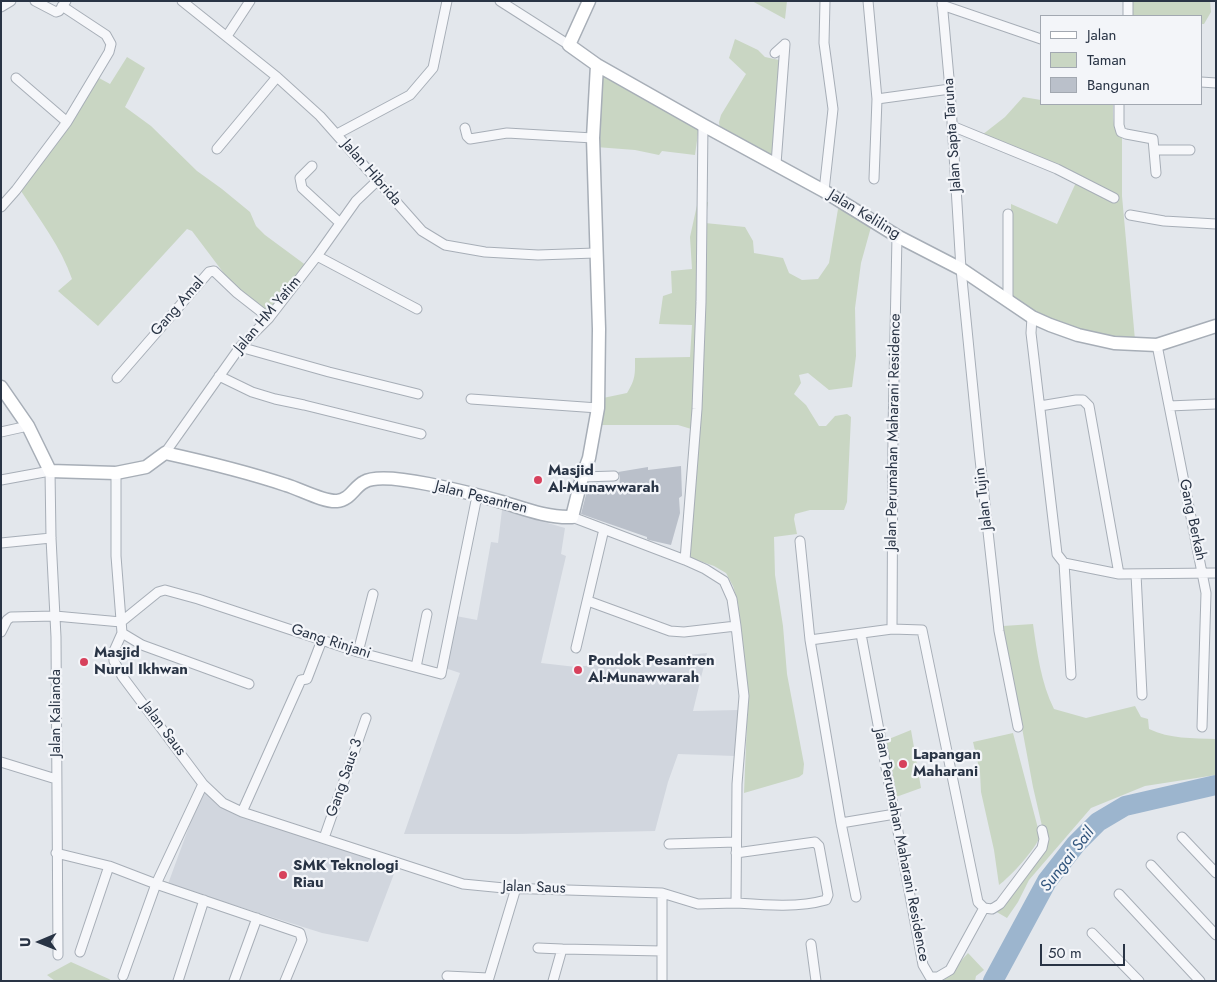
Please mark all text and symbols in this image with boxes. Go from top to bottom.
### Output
legend [1040,15,1202,105]
text: Jalan [1087,24,1116,46]
text: Taman [1087,49,1126,71]
text: Bangunan [1087,74,1150,96]
street label: Jalan Sapta Taruna [940,78,966,192]
street label: Jalan Hibrida [337,136,405,210]
street label: Jalan Keliling [825,186,903,244]
street label: Jalan HM Yatim [231,273,305,357]
street label: Gang Amal [148,274,208,340]
street label: Jalan Perumahan Maharani Residence [883,313,905,551]
place label: Masjid Al-Munawwarah [548,462,659,497]
street label: Jalan Tujin [971,467,997,531]
marker: Masjid Al-Munawwarah [532,474,544,486]
street label: Jalan Pesantren [433,478,529,518]
street label: Gang Berkah [1175,478,1209,562]
street label: Gang Rinjani [289,621,373,663]
place label: Masjid Nurul Ikhwan [94,644,188,679]
place label: Pondok Pesantren Al-Munawwarah [588,652,715,687]
marker: Masjid Nurul Ikhwan [78,656,90,668]
marker: Pondok Pesantren Al-Munawwarah [572,664,584,676]
street label: Jalan Kalianda [47,669,65,757]
street label: Jalan Saus [137,698,189,760]
street label: Jalan Perumahan Maharani Residence [870,727,932,963]
street label: Gang Saus 3 [323,736,367,820]
place label: Lapangan Maharani [913,746,981,781]
marker: Lapangan Maharani [897,758,909,770]
water label: Sungai Sail [1037,824,1099,896]
place label: SMK Teknologi Riau [293,857,399,892]
marker: SMK Teknologi Riau [277,869,289,881]
street label: Jalan Saus [502,878,566,898]
north arrow [15,917,65,967]
scale bar [1042,934,1127,966]
text: U [15,937,35,947]
text: 50 m [1048,942,1082,964]

